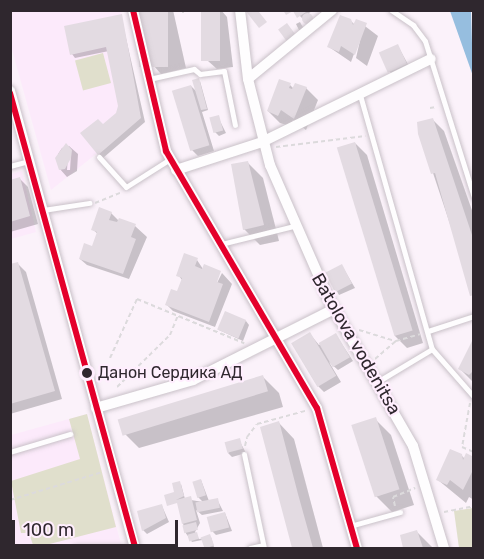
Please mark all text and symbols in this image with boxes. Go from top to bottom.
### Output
street label: Batolova vodenitsa [307,269,405,419]
place label: Данон Сердика АД [98,363,243,383]
marker: Данон Сердика АД [81,367,93,379]
scale bar [15,508,182,546]
text: 100 m [23,519,74,541]

